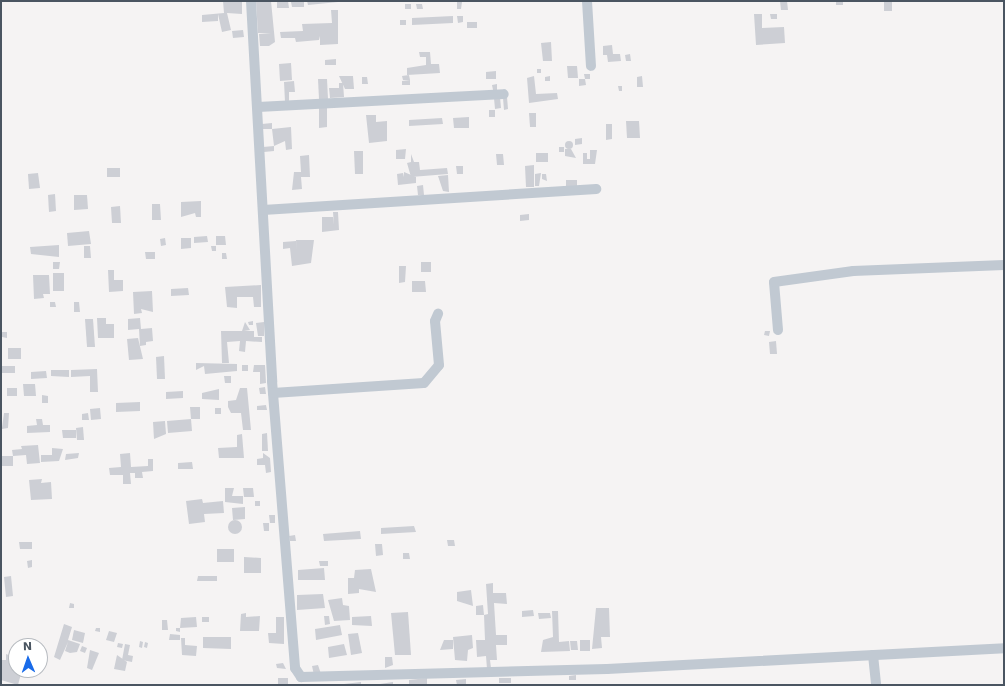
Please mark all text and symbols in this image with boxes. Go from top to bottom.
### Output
north arrow [8,638,48,678]
text: N [23,640,32,653]

